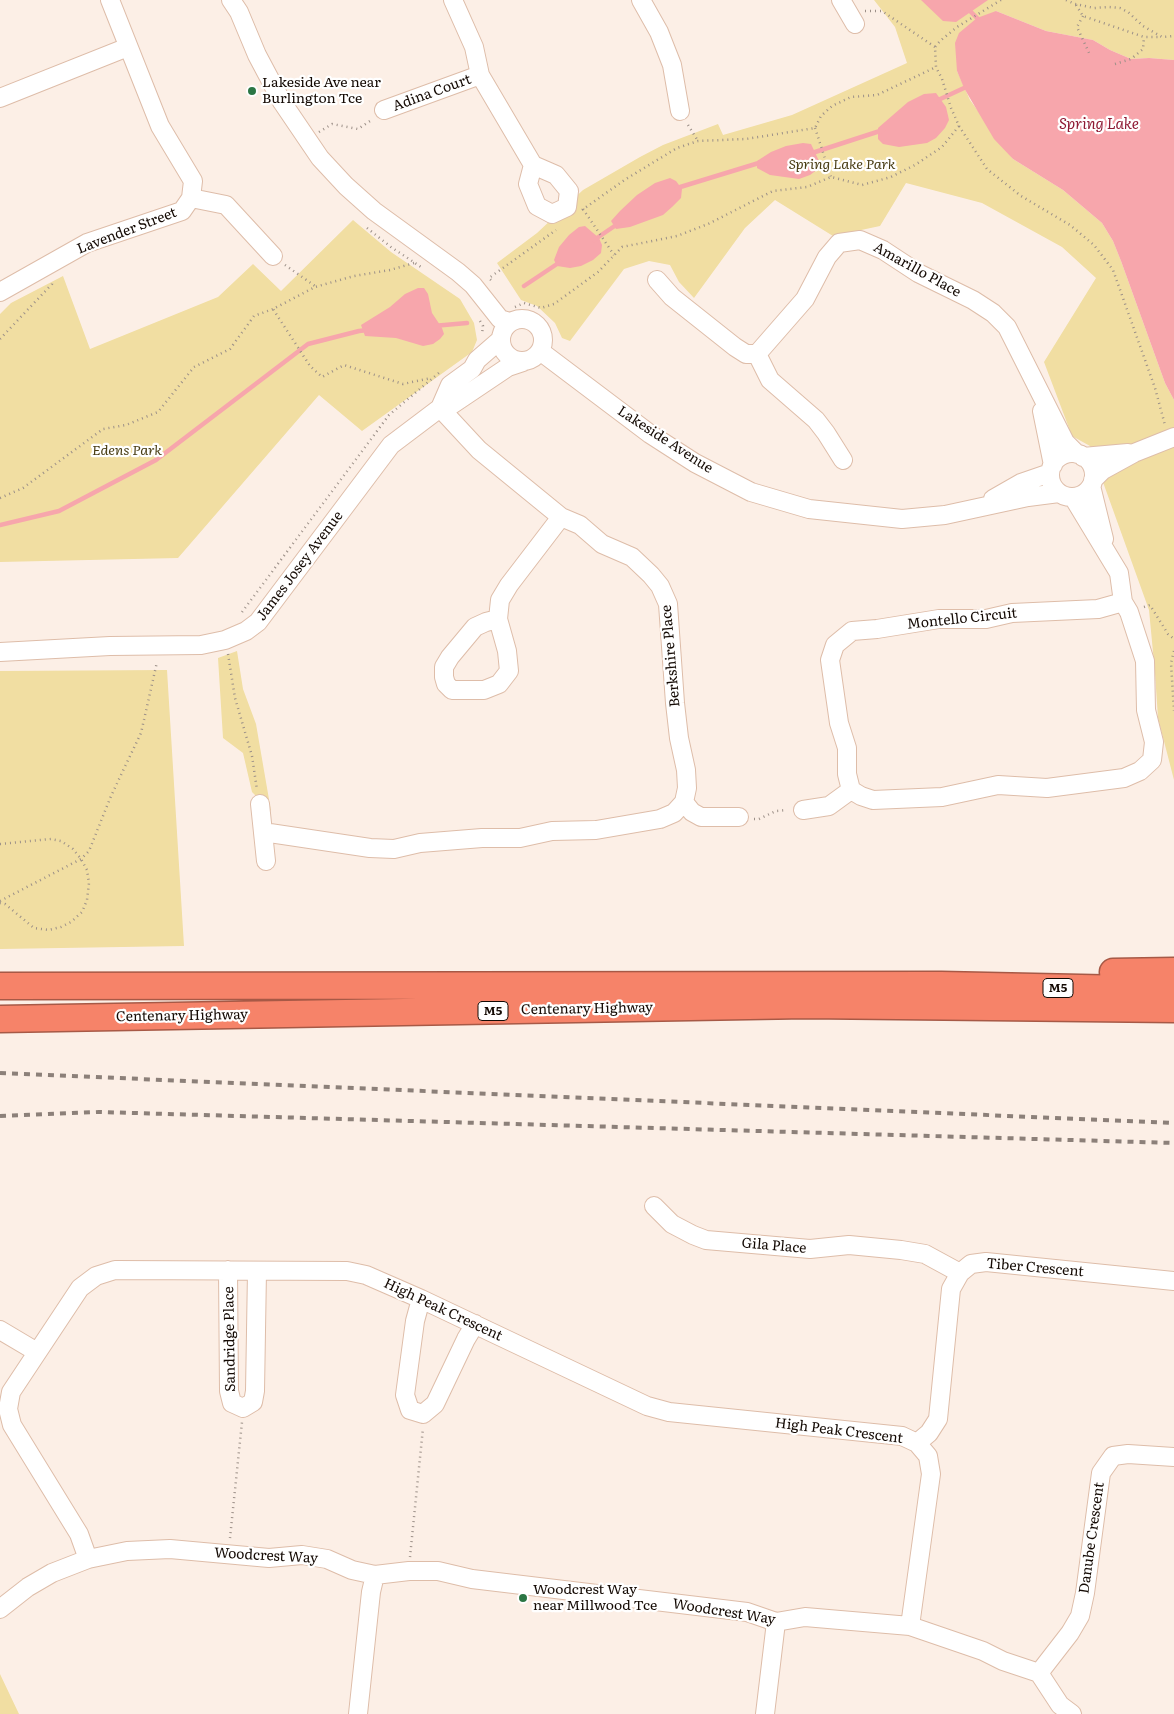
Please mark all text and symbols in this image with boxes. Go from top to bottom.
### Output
street label: Adina Court [391,71,473,115]
place label: Lakeside Ave near Burlington Tce [262,75,381,108]
marker: Lakeside Ave near Burlington Tce [246,85,258,97]
water label: Spring Lake [1059,116,1139,134]
park label: Spring Lake Park [789,157,895,173]
street label: Lavender Street [75,204,179,258]
street label: Amarillo Place [870,239,964,301]
street label: Lakeside Avenue [614,403,716,477]
park label: Edens Park [92,443,162,459]
street label: James Josey Avenue [253,508,347,624]
street label: Berkshire Place [658,604,684,708]
street label: Montello Circuit [906,605,1018,633]
road number: M5 [1043,978,1073,998]
street label: Centenary Highway [521,999,653,1019]
road number: M5 [478,1001,508,1020]
street label: Centenary Highway [116,1006,248,1026]
street label: Gila Place [741,1235,807,1257]
street label: Tiber Crescent [986,1255,1084,1281]
street label: High Peak Crescent [381,1275,505,1345]
street label: Sandridge Place [221,1286,239,1392]
street label: High Peak Crescent [774,1415,904,1447]
street label: Danube Crescent [1076,1481,1108,1595]
street label: Woodcrest Way [214,1545,318,1567]
place label: Woodcrest Way near Millwood Tce [533,1582,657,1614]
marker: Woodcrest Way near Millwood Tce [517,1592,529,1604]
street label: Woodcrest Way [671,1596,777,1628]

